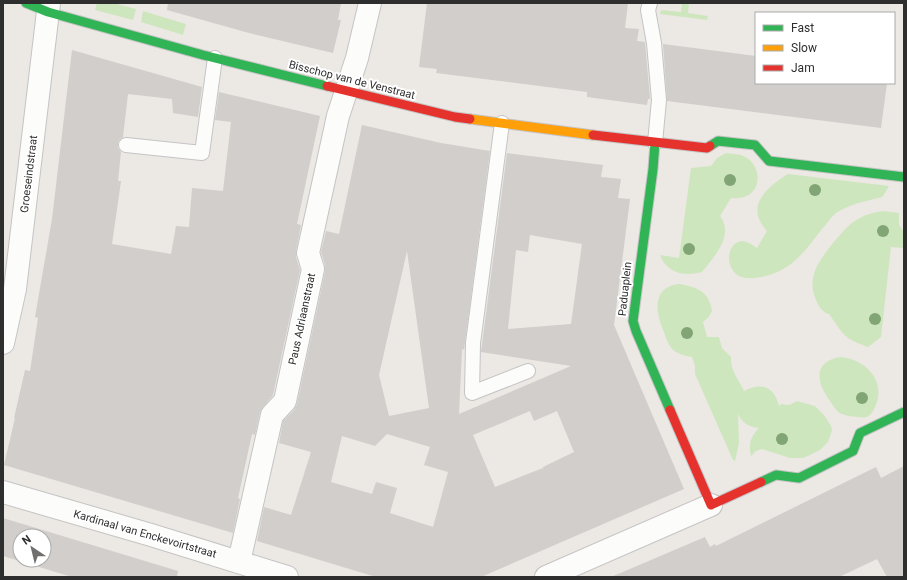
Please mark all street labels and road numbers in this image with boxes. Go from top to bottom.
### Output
street label: Bisschop van de Venstraat [287,58,417,102]
street label: Groeseindstraat [18,134,40,214]
street label: Paduaplein [616,261,634,317]
street label: Paus Adriaanstraat [286,272,318,366]
street label: Kardinaal van Enckevoirtstraat [72,507,218,561]

